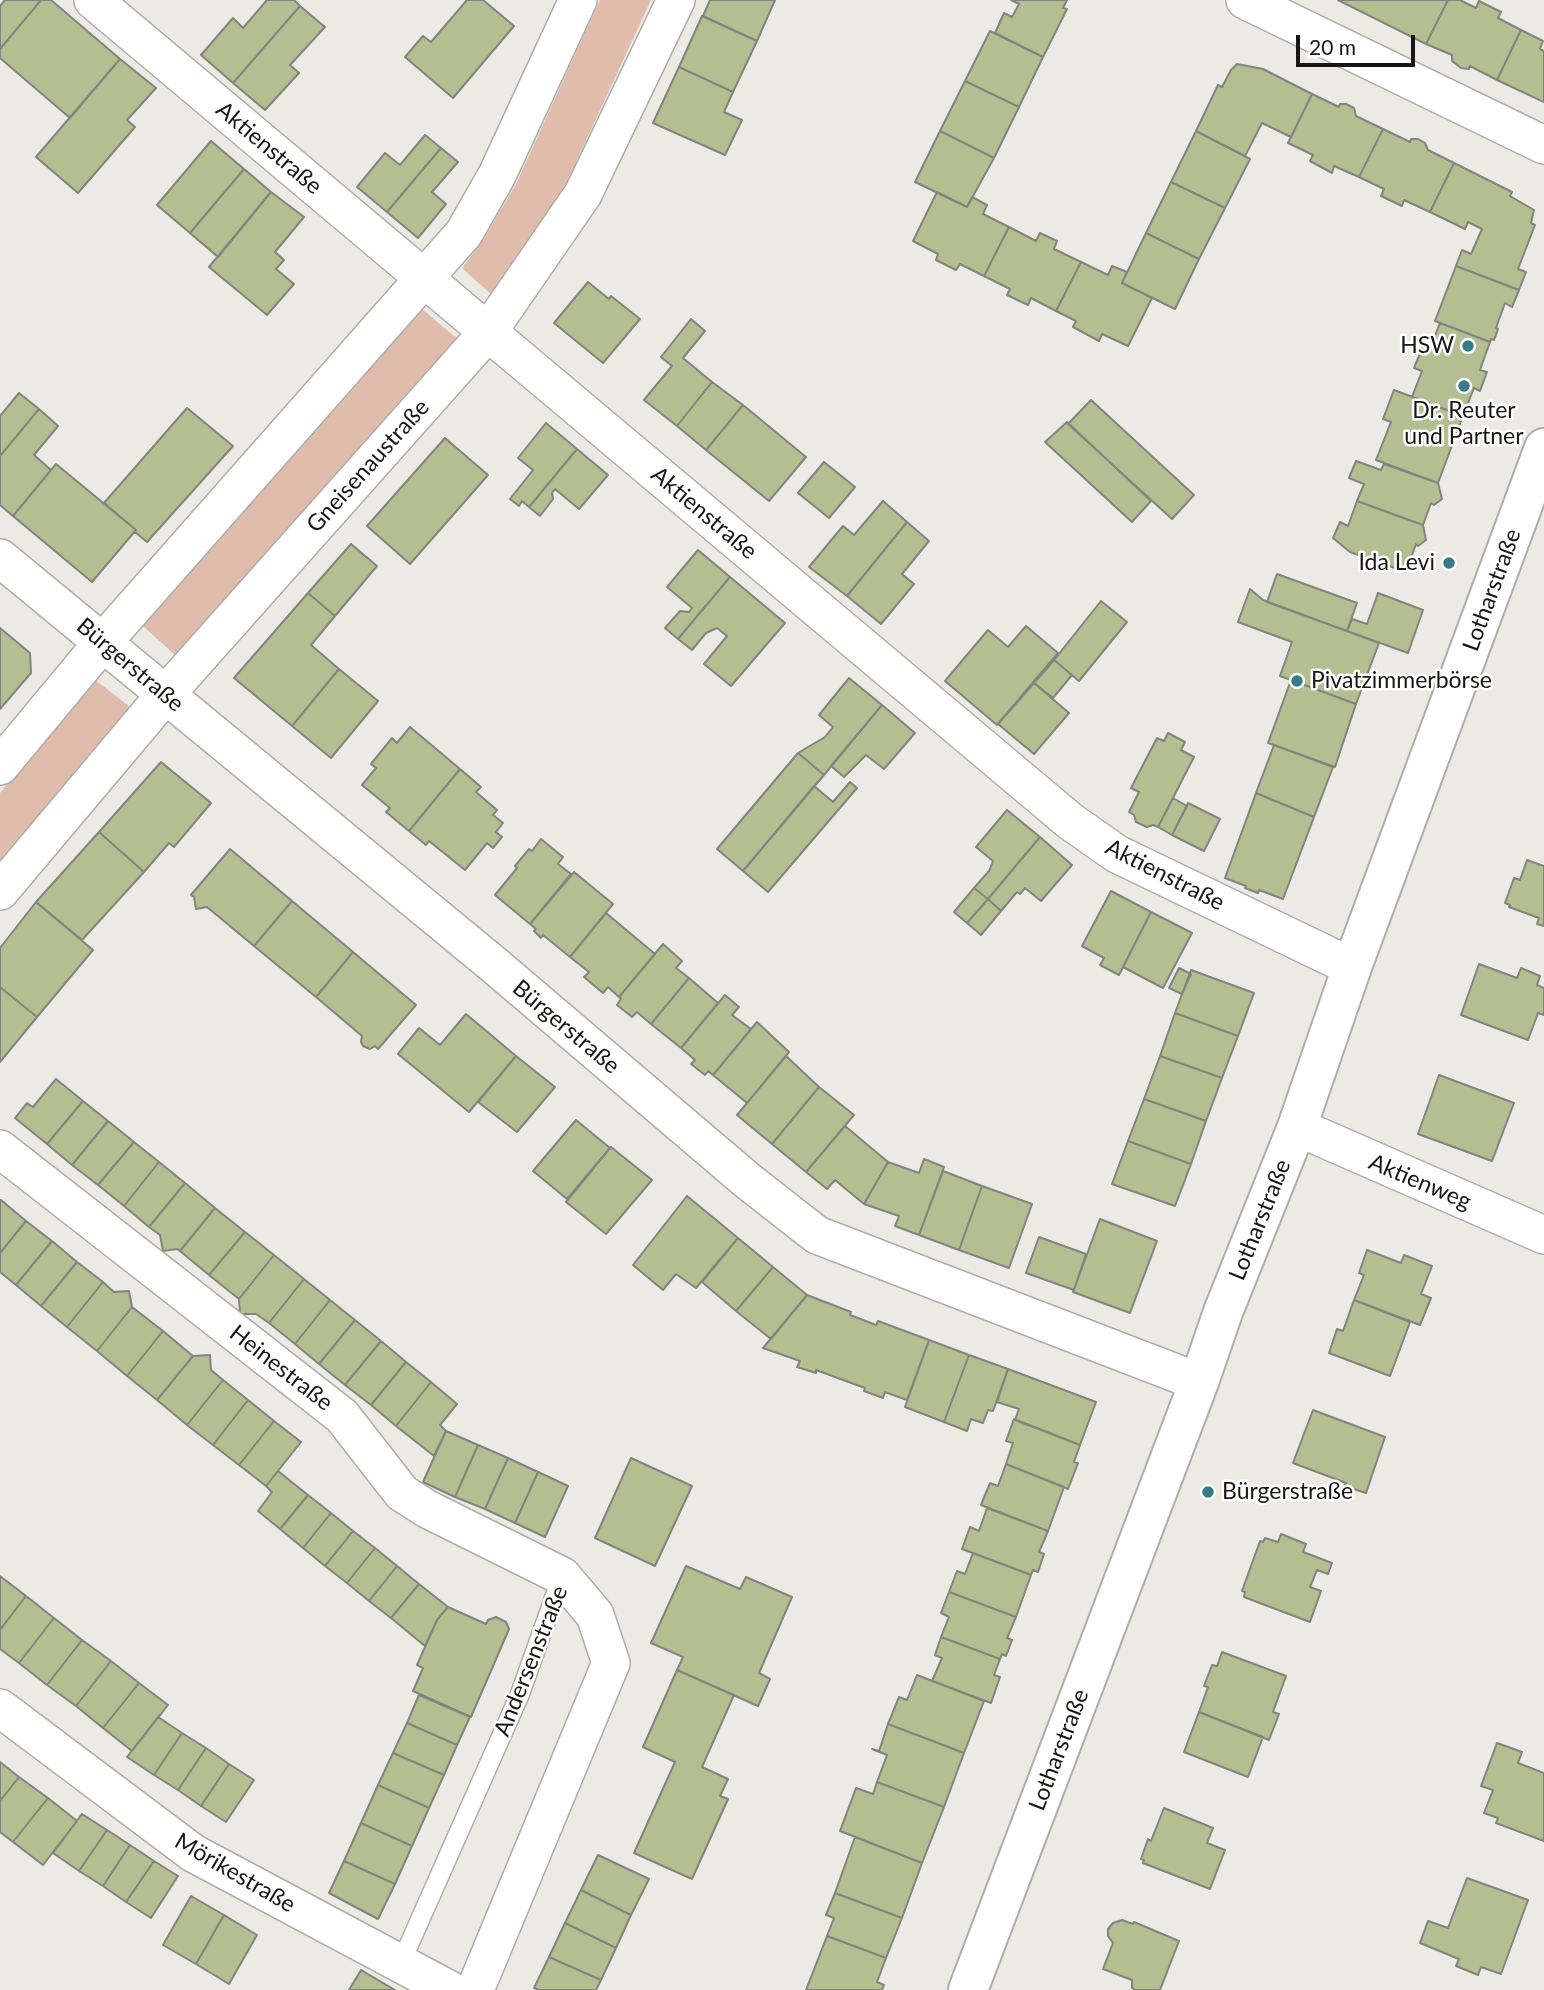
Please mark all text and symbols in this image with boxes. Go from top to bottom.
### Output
scale bar [1299,21,1418,65]
text: 20 m [1309,34,1356,59]
street label: Aktienstraße [210,96,328,200]
place label: HSW [1400,332,1454,360]
marker: HSW [1460,338,1476,354]
marker: Dr. Reuter und Partner [1456,378,1472,394]
street label: Gneisenaustraße [301,394,435,538]
place label: Dr. Reuter und Partner [1404,397,1524,451]
street label: Aktienstraße [645,461,763,565]
street label: Lotharstraße [1457,525,1527,655]
place label: Ida Levi [1358,549,1435,577]
marker: Ida Levi [1441,555,1457,571]
street label: Bürgerstraße [71,612,189,718]
place label: Pivatzimmerbörse [1311,667,1492,695]
marker: Pivatzimmerbörse [1289,673,1305,689]
street label: Aktienstraße [1101,833,1229,917]
street label: Bürgerstraße [507,974,625,1080]
street label: Aktienweg [1365,1148,1475,1216]
street label: Lotharstraße [1223,1156,1297,1284]
street label: Heinestraße [224,1319,338,1417]
place label: Bürgerstraße [1222,1478,1353,1506]
marker: Bürgerstraße [1200,1484,1216,1500]
street label: Andersenstraße [488,1582,574,1740]
street label: Lotharstraße [1023,1685,1095,1815]
street label: Mörikestraße [170,1827,300,1919]

